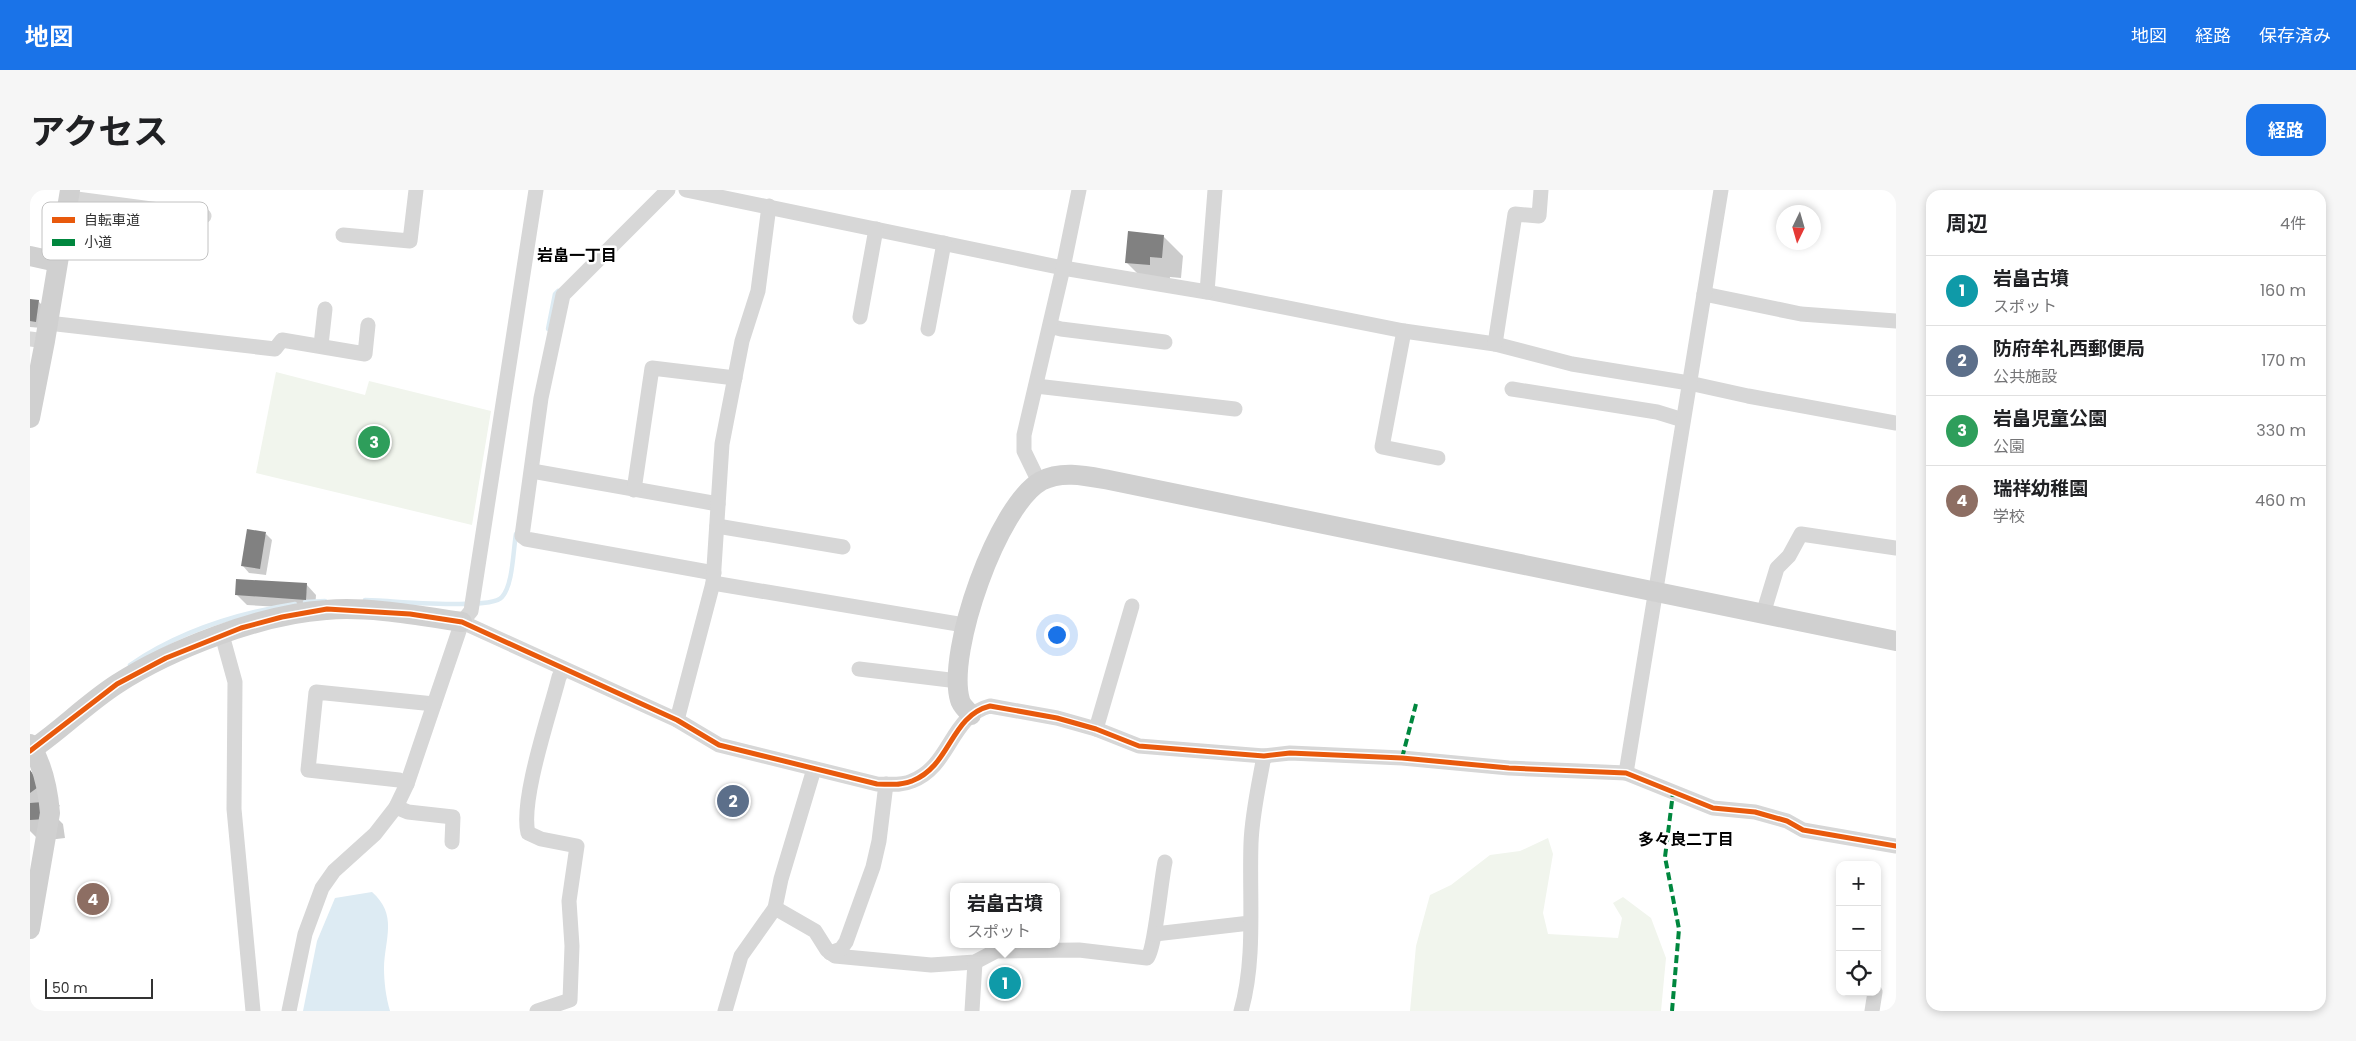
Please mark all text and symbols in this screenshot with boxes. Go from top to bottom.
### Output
text: 地図 [25,20,73,53]
text: 地図 [2131,23,2167,48]
text: 経路 [2195,23,2231,48]
text: 保存済み [2259,23,2331,48]
button: 経路 [2246,104,2326,156]
text: アクセス [30,107,168,156]
legend [42,202,208,260]
north arrow [1776,205,1821,250]
text: 周辺 [1946,209,1988,238]
text: 自転車道 [84,210,140,230]
text: 4件 [2280,212,2306,235]
text: 小道 [84,232,112,252]
district label: 岩畠一丁目 [537,244,617,267]
text: 岩畠古墳 [1993,265,2069,292]
text: 1 [1959,279,1965,302]
text: 160 m [2260,279,2306,302]
text: スポット [1993,295,2057,318]
text: 防府牟礼西郵便局 [1993,335,2145,362]
text: 2 [1957,349,1967,372]
text: 170 m [2261,349,2306,372]
text: 公共施設 [1993,365,2057,388]
text: 岩畠児童公園 [1993,405,2107,432]
text: 3 [1957,419,1967,442]
text: 330 m [2256,419,2306,442]
pin: 3 [358,423,390,461]
text: 公園 [1993,435,2025,458]
text: 瑞祥幼稚園 [1993,475,2088,502]
text: 4 [1957,489,1967,512]
text: 460 m [2255,489,2306,512]
text: 学校 [1993,505,2025,528]
your location [1044,622,1070,648]
pin: 2 [717,782,749,820]
district label: 多々良二丁目 [1638,828,1734,851]
map controls [1836,861,1881,996]
button: + [1836,861,1881,906]
pin: 4 [77,880,109,918]
popup [950,883,1060,948]
text: 岩畠古墳 [967,890,1043,917]
button: − [1836,906,1881,951]
text: スポット [967,920,1031,943]
button: locate [1836,951,1881,996]
pin: 1 [989,964,1021,1002]
scale bar [45,976,152,999]
text: 50 m [52,978,88,998]

